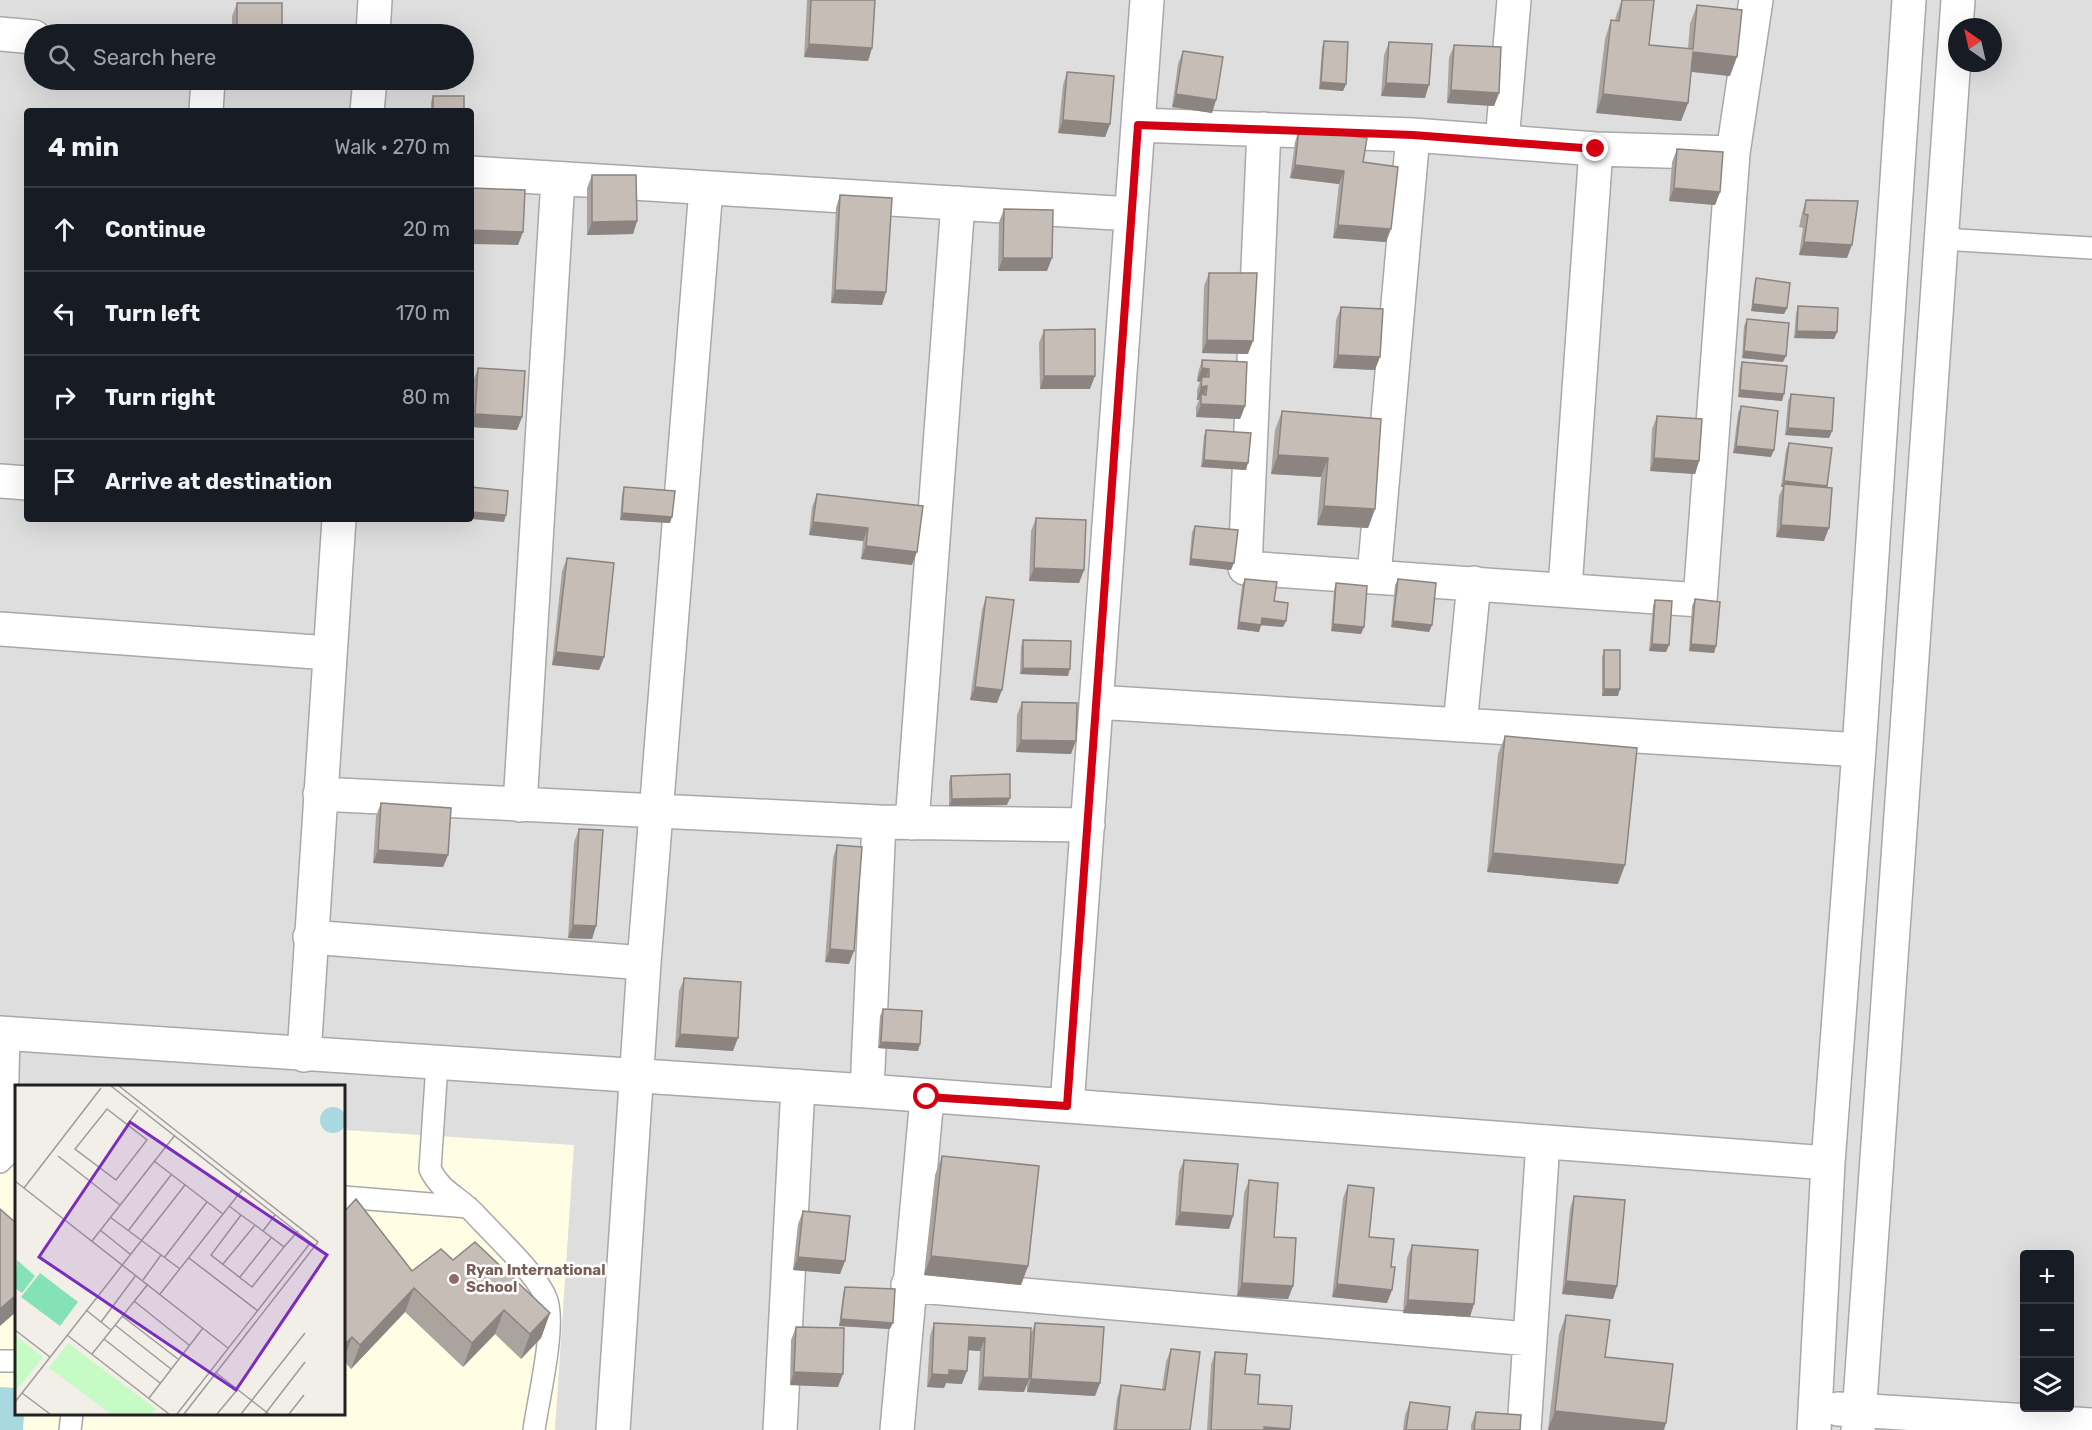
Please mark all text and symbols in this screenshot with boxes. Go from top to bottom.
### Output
north arrow [1948,18,2002,72]
search box [24,24,474,90]
icon: search [45,41,78,74]
text: Search here [93,44,216,71]
text: 4 min [48,132,119,163]
text: Walk · 270 m [335,135,450,159]
route end [1582,135,1608,161]
icon: ahead [48,213,81,246]
text: Continue [105,216,206,243]
text: 20 m [403,217,450,241]
icon: left [48,297,81,330]
text: Turn left [105,300,200,327]
text: 170 m [396,301,450,325]
icon: right [48,381,81,414]
text: Turn right [105,384,215,411]
text: 80 m [402,385,450,409]
icon: arrive [48,465,81,498]
text: Arrive at destination [105,468,332,495]
route start [913,1083,939,1109]
inset map [15,1085,345,1415]
map controls [2020,1250,2074,1412]
button: + [2020,1250,2074,1304]
place label: Ryan International School [466,1261,606,1296]
marker: Ryan International School [447,1272,461,1286]
button: − [2020,1304,2074,1358]
button: layers [2020,1358,2074,1412]

